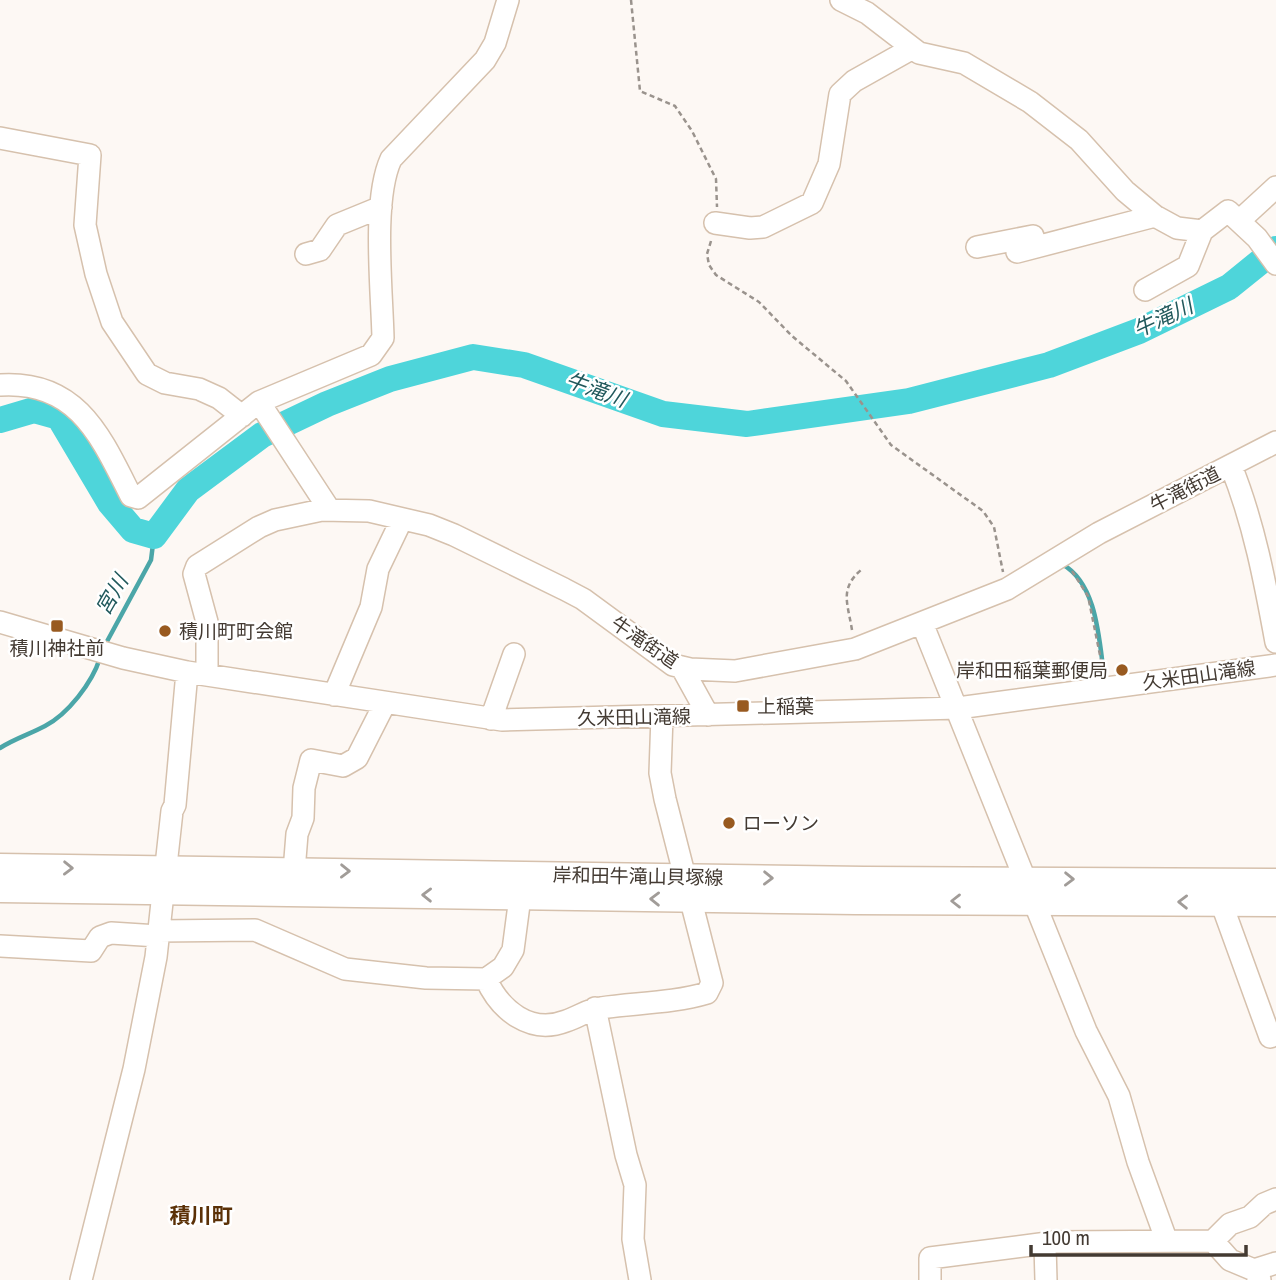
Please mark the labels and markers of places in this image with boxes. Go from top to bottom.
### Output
marker: 積川神社前 [49,618,65,634]
place label: 積川町町会館 [179,618,293,644]
marker: 積川町町会館 [157,623,173,639]
place label: 積川神社前 [9,635,105,661]
place label: 岸和田稲葉郵便局 [956,657,1108,683]
marker: 岸和田稲葉郵便局 [1114,662,1130,678]
place label: 上稲葉 [757,693,814,719]
marker: 上稲葉 [735,698,751,714]
place label: ローソン [743,810,819,836]
marker: ローソン [721,815,737,831]

